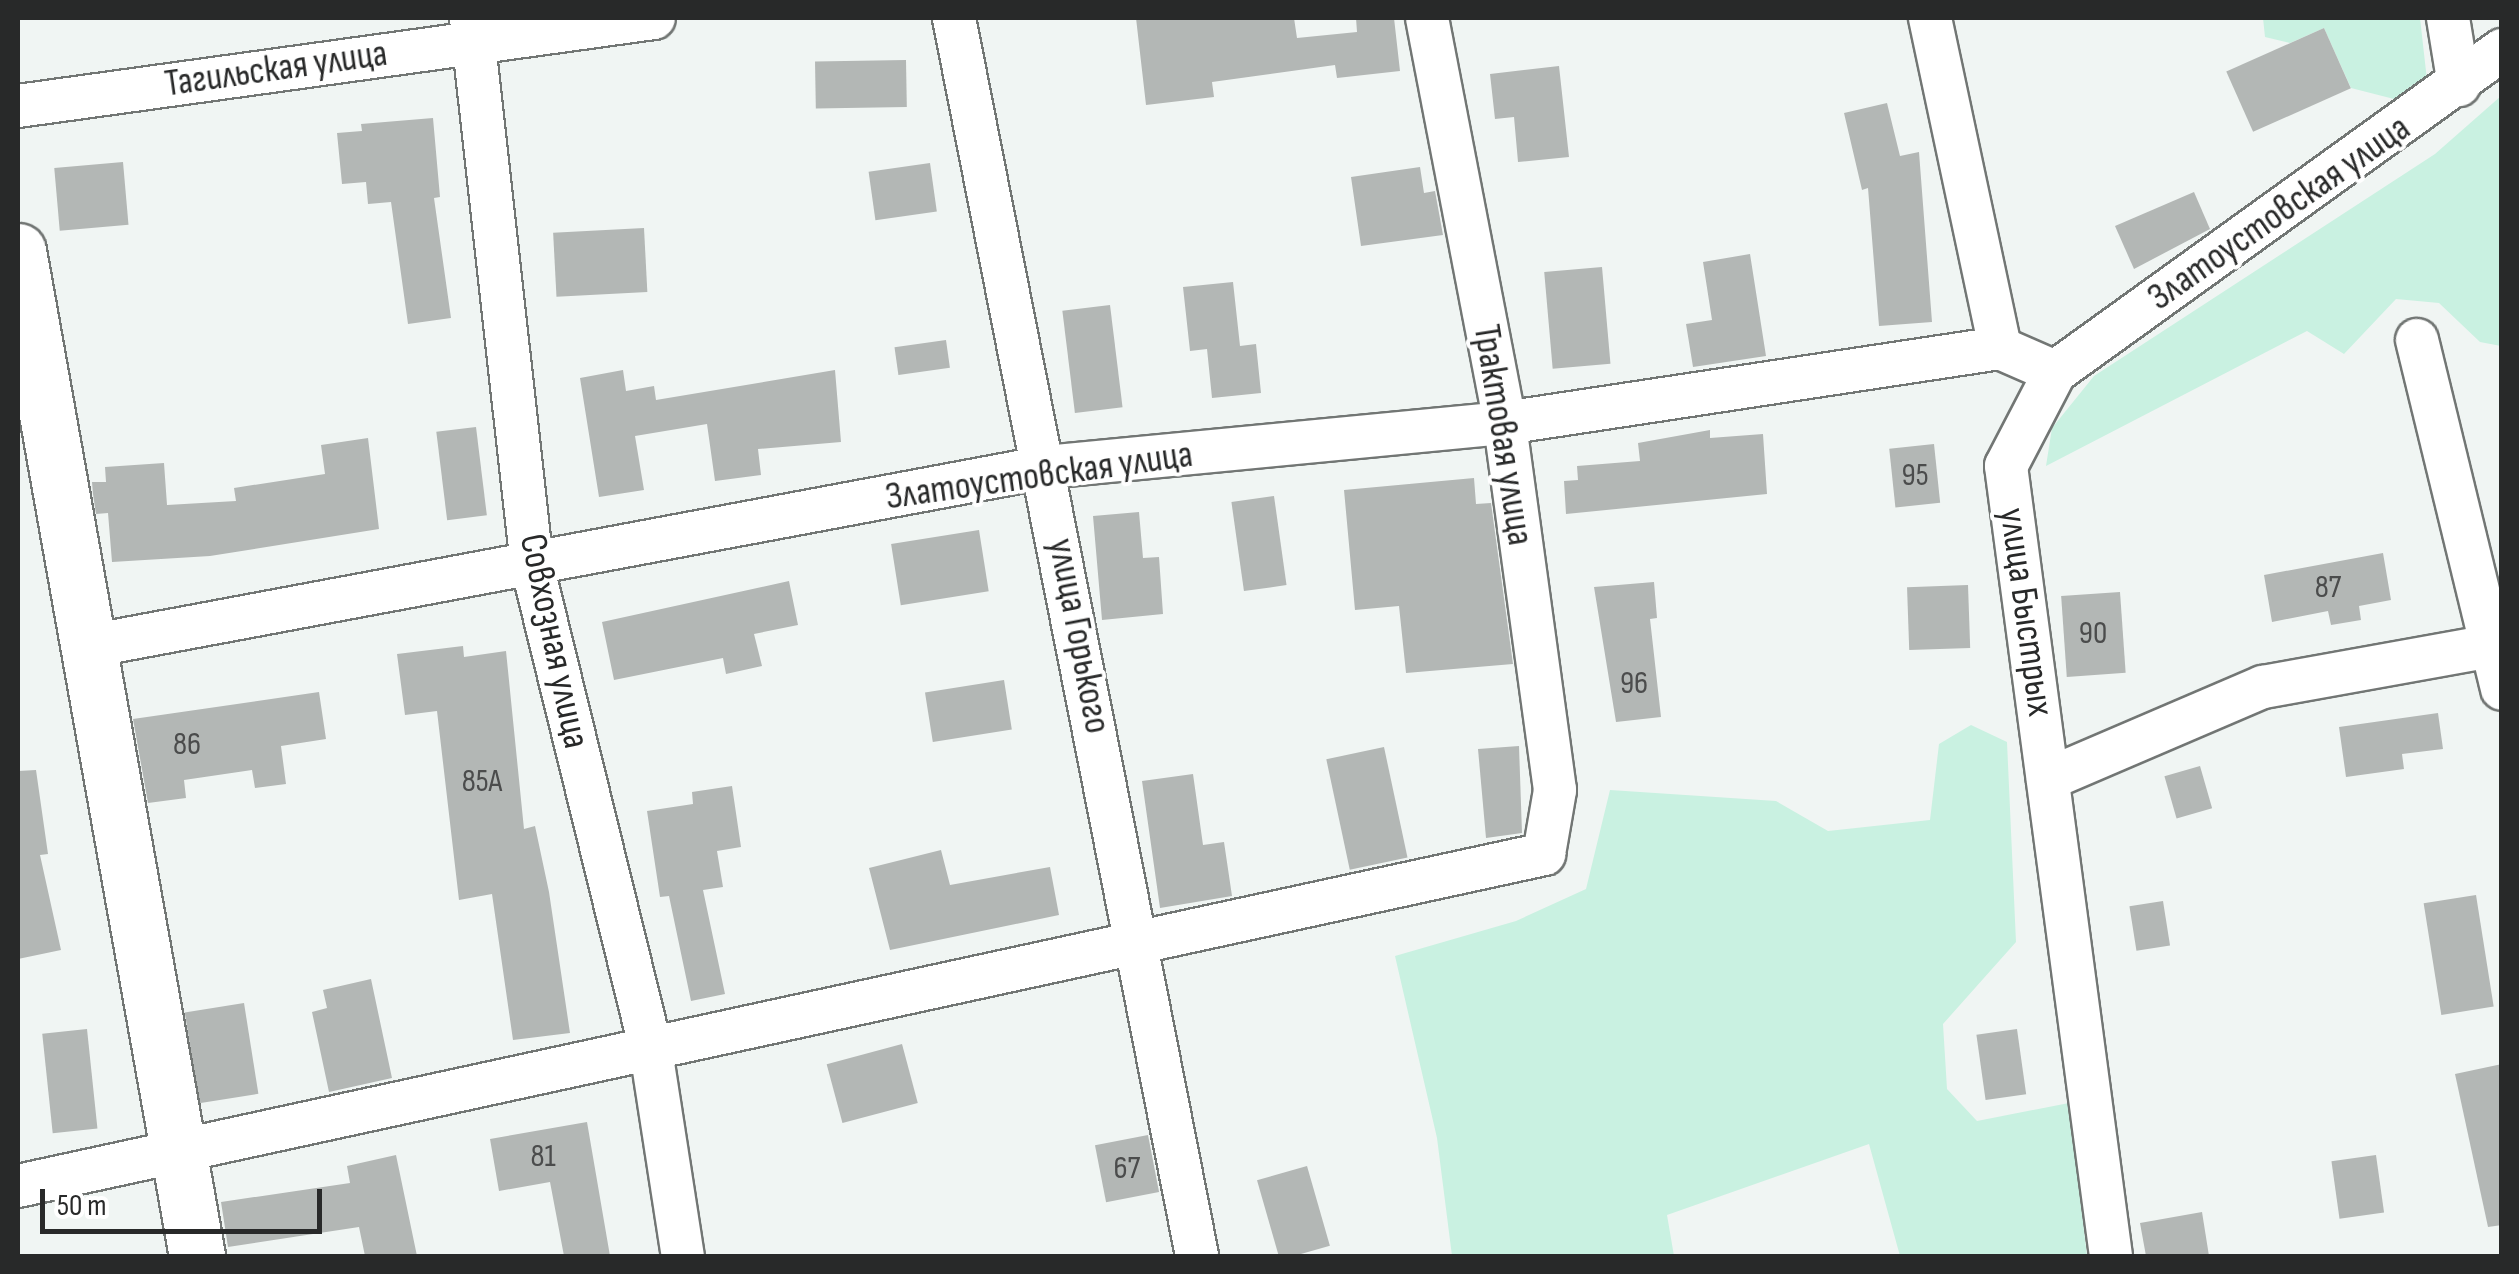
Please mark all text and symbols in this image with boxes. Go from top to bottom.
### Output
street label: Тагильская улица [162,31,390,107]
street label: Златоустовская улица [2139,106,2419,320]
street label: Трактовая улица [1463,321,1543,549]
street label: Златоустовская улица [883,432,1195,520]
house number: 95 [1901,457,1929,495]
street label: улица Быстрых [1989,505,2063,719]
street label: Совхозная улица [509,530,599,752]
street label: улица Горького [1038,535,1120,737]
house number: 87 [2315,569,2341,607]
house number: 90 [2079,615,2107,653]
house number: 96 [1620,665,1648,703]
house number: 86 [173,726,201,764]
house number: 85А [462,763,502,801]
house number: 81 [530,1138,556,1176]
house number: 67 [1114,1150,1140,1188]
scale bar [45,1169,328,1231]
text: 50 m [57,1188,106,1224]

